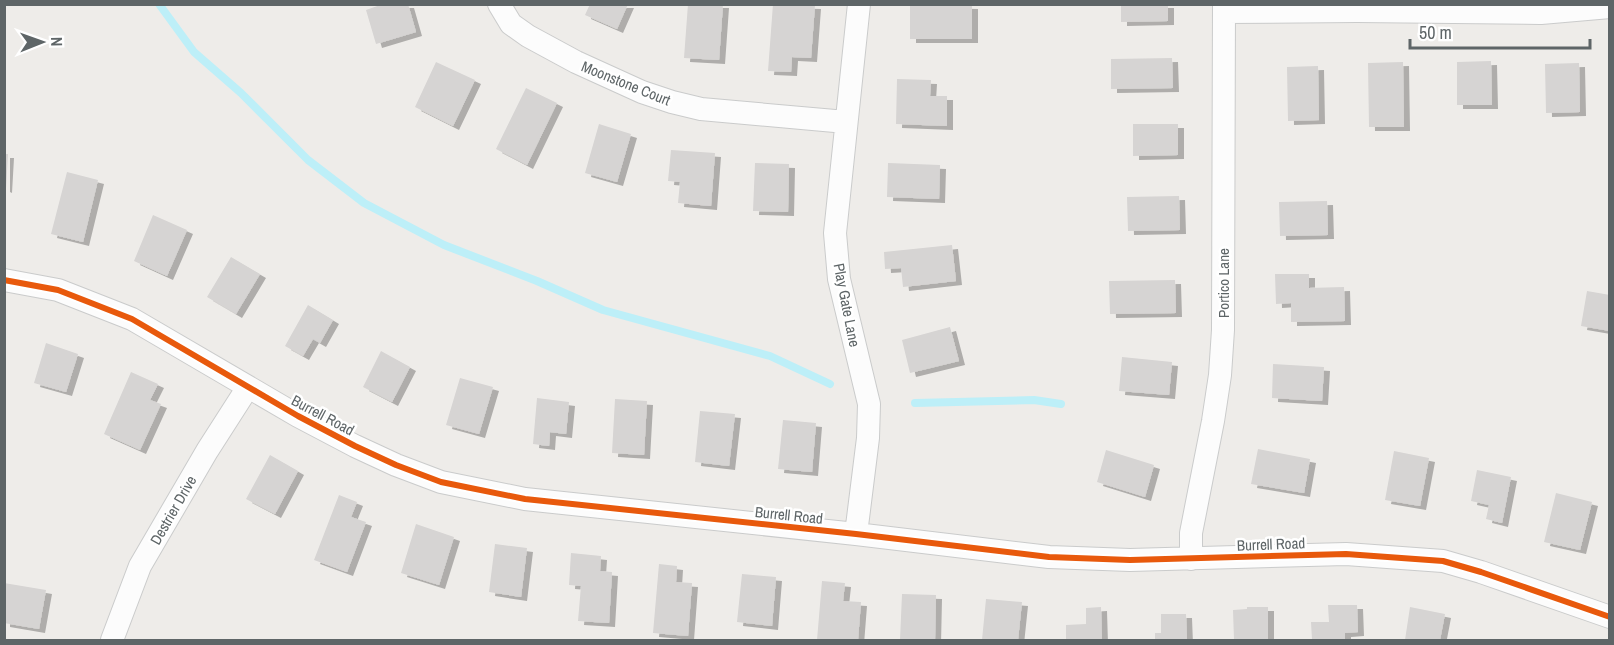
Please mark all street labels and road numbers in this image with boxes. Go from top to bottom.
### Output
street label: Moonstone Court [578,56,674,111]
street label: Portico Lane [1213,248,1234,318]
street label: Play Gate Lane [829,261,865,349]
street label: Burrell Road [288,390,358,440]
street label: Destrier Drive [145,471,201,548]
street label: Burrell Road [754,501,824,529]
street label: Burrell Road [1236,532,1306,556]

